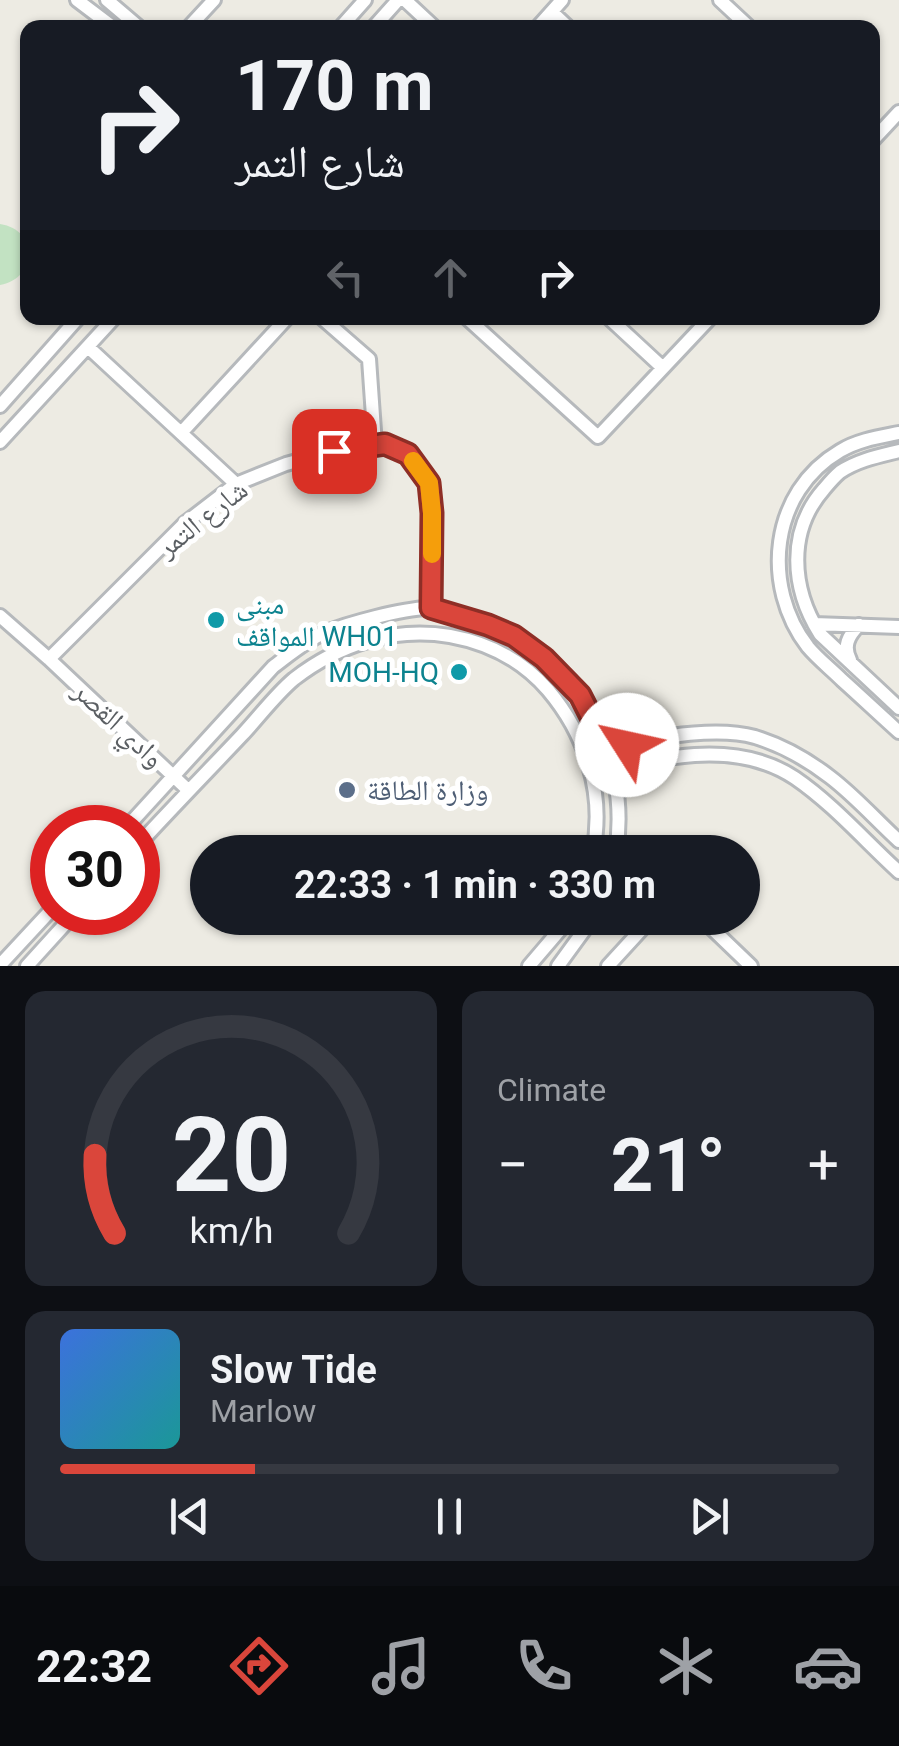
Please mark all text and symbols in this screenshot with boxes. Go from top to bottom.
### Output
text: 170 m [235,45,434,127]
icon: right [70,60,200,190]
text: شارع التمر [235,135,405,188]
icon: left [318,250,373,305]
icon: ahead [423,250,478,305]
icon: right [528,250,583,305]
pin [292,409,377,494]
icon: arrive [307,424,362,479]
street label: شارع التمر [150,473,255,565]
place label: مبنى المواقف WH01 [236,588,398,653]
marker: مبنى المواقف WH01 [205,609,227,631]
place label: MOH-HQ [328,656,439,689]
marker: MOH-HQ [448,661,470,683]
street label: وادي القصر [61,673,171,779]
position arrow [575,693,679,797]
place label: وزارة الطاقة [367,774,488,807]
marker: وزارة الطاقة [336,779,358,801]
speed limit sign: 30 [30,805,160,935]
text: 22:33 · 1 min · 330 m [294,863,656,907]
text: Climate [497,1071,606,1109]
text: 20 [171,1095,291,1216]
text: 21° [610,1121,726,1209]
text: − [497,1133,528,1197]
text: + [808,1133,839,1197]
text: km/h [189,1210,273,1252]
text: Slow Tide [210,1348,377,1392]
text: Marlow [210,1392,316,1430]
icon: previous [162,1489,217,1544]
icon: pause [422,1489,477,1544]
icon: next [682,1489,737,1544]
icon: directions [224,1631,294,1701]
icon: music [366,1631,436,1701]
icon: phone [509,1631,579,1701]
icon: climate [651,1631,721,1701]
icon: car [793,1631,863,1701]
text: 22:32 [36,1640,152,1693]

